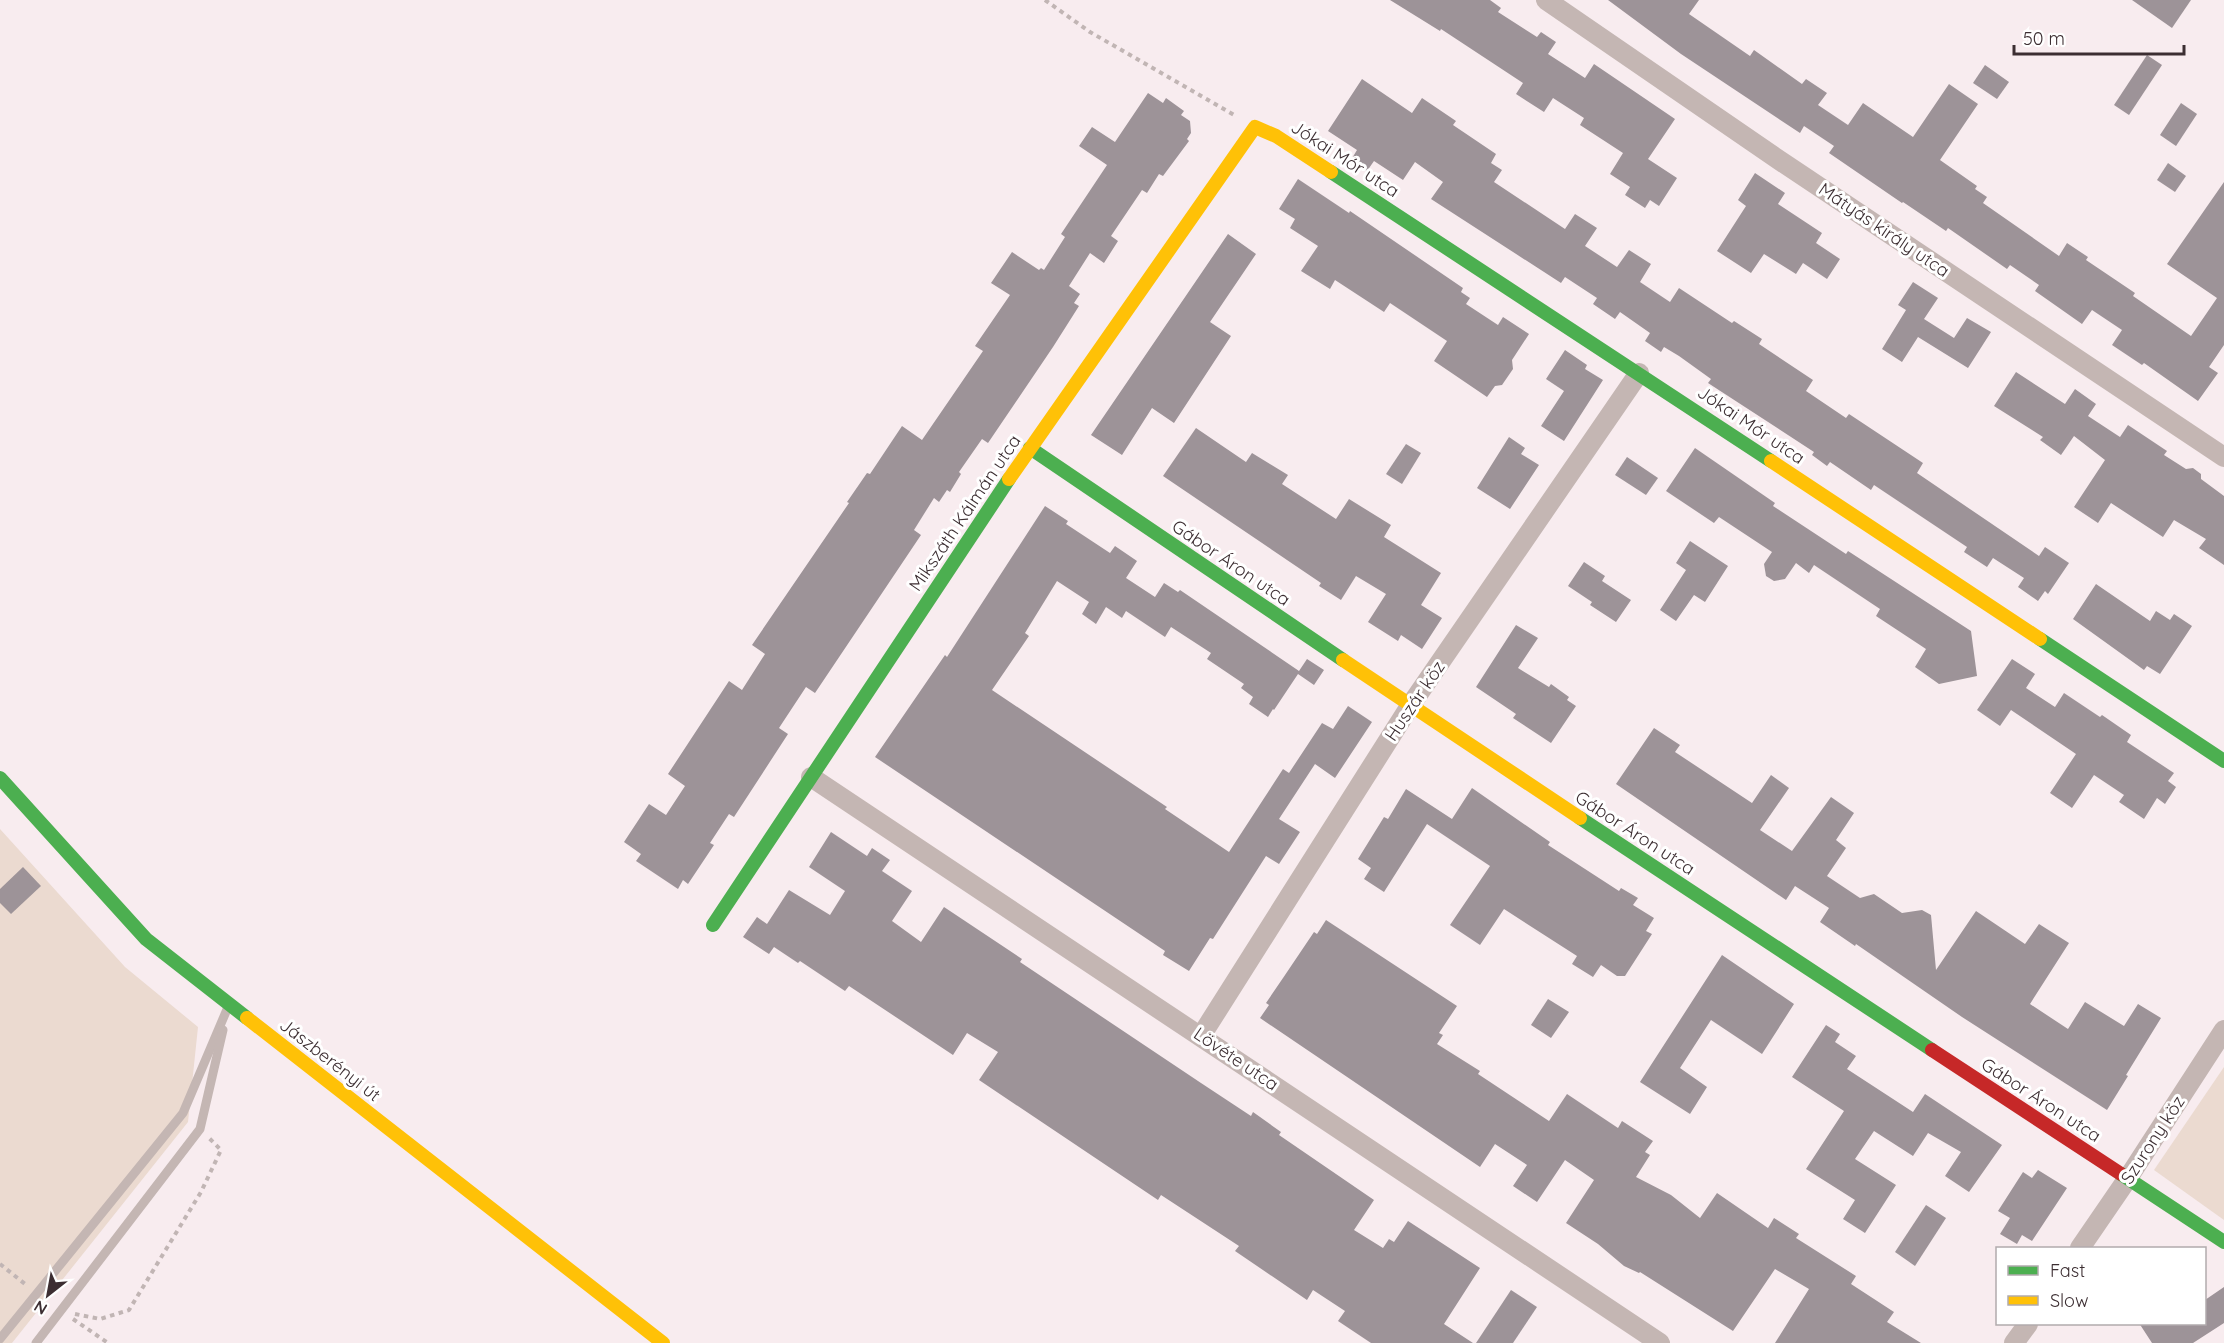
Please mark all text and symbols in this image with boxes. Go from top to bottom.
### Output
scale bar [2014,18,2184,56]
text: 50 m [2023,27,2065,50]
street label: Jókai Mór utca [1287,115,1404,202]
street label: Mátyás király utca [1814,177,1954,282]
street label: Jókai Mór utca [1693,380,1809,469]
street label: Mikszáth Kálmán utca [904,430,1026,595]
street label: Gábor Áron utca [1168,514,1295,611]
street label: Huszár köz [1379,656,1450,745]
street label: Gábor Áron utca [1571,785,1699,880]
street label: Jászberényi út [275,1013,385,1106]
street label: Lövéte utca [1189,1022,1283,1095]
street label: Gábor Áron utca [1977,1052,2105,1147]
street label: Szurony köz [2115,1091,2190,1188]
legend [1996,1247,2206,1325]
text: Fast [2050,1259,2085,1282]
north arrow [18,1265,78,1325]
text: Slow [2050,1289,2088,1312]
text: N [30,1296,50,1319]

